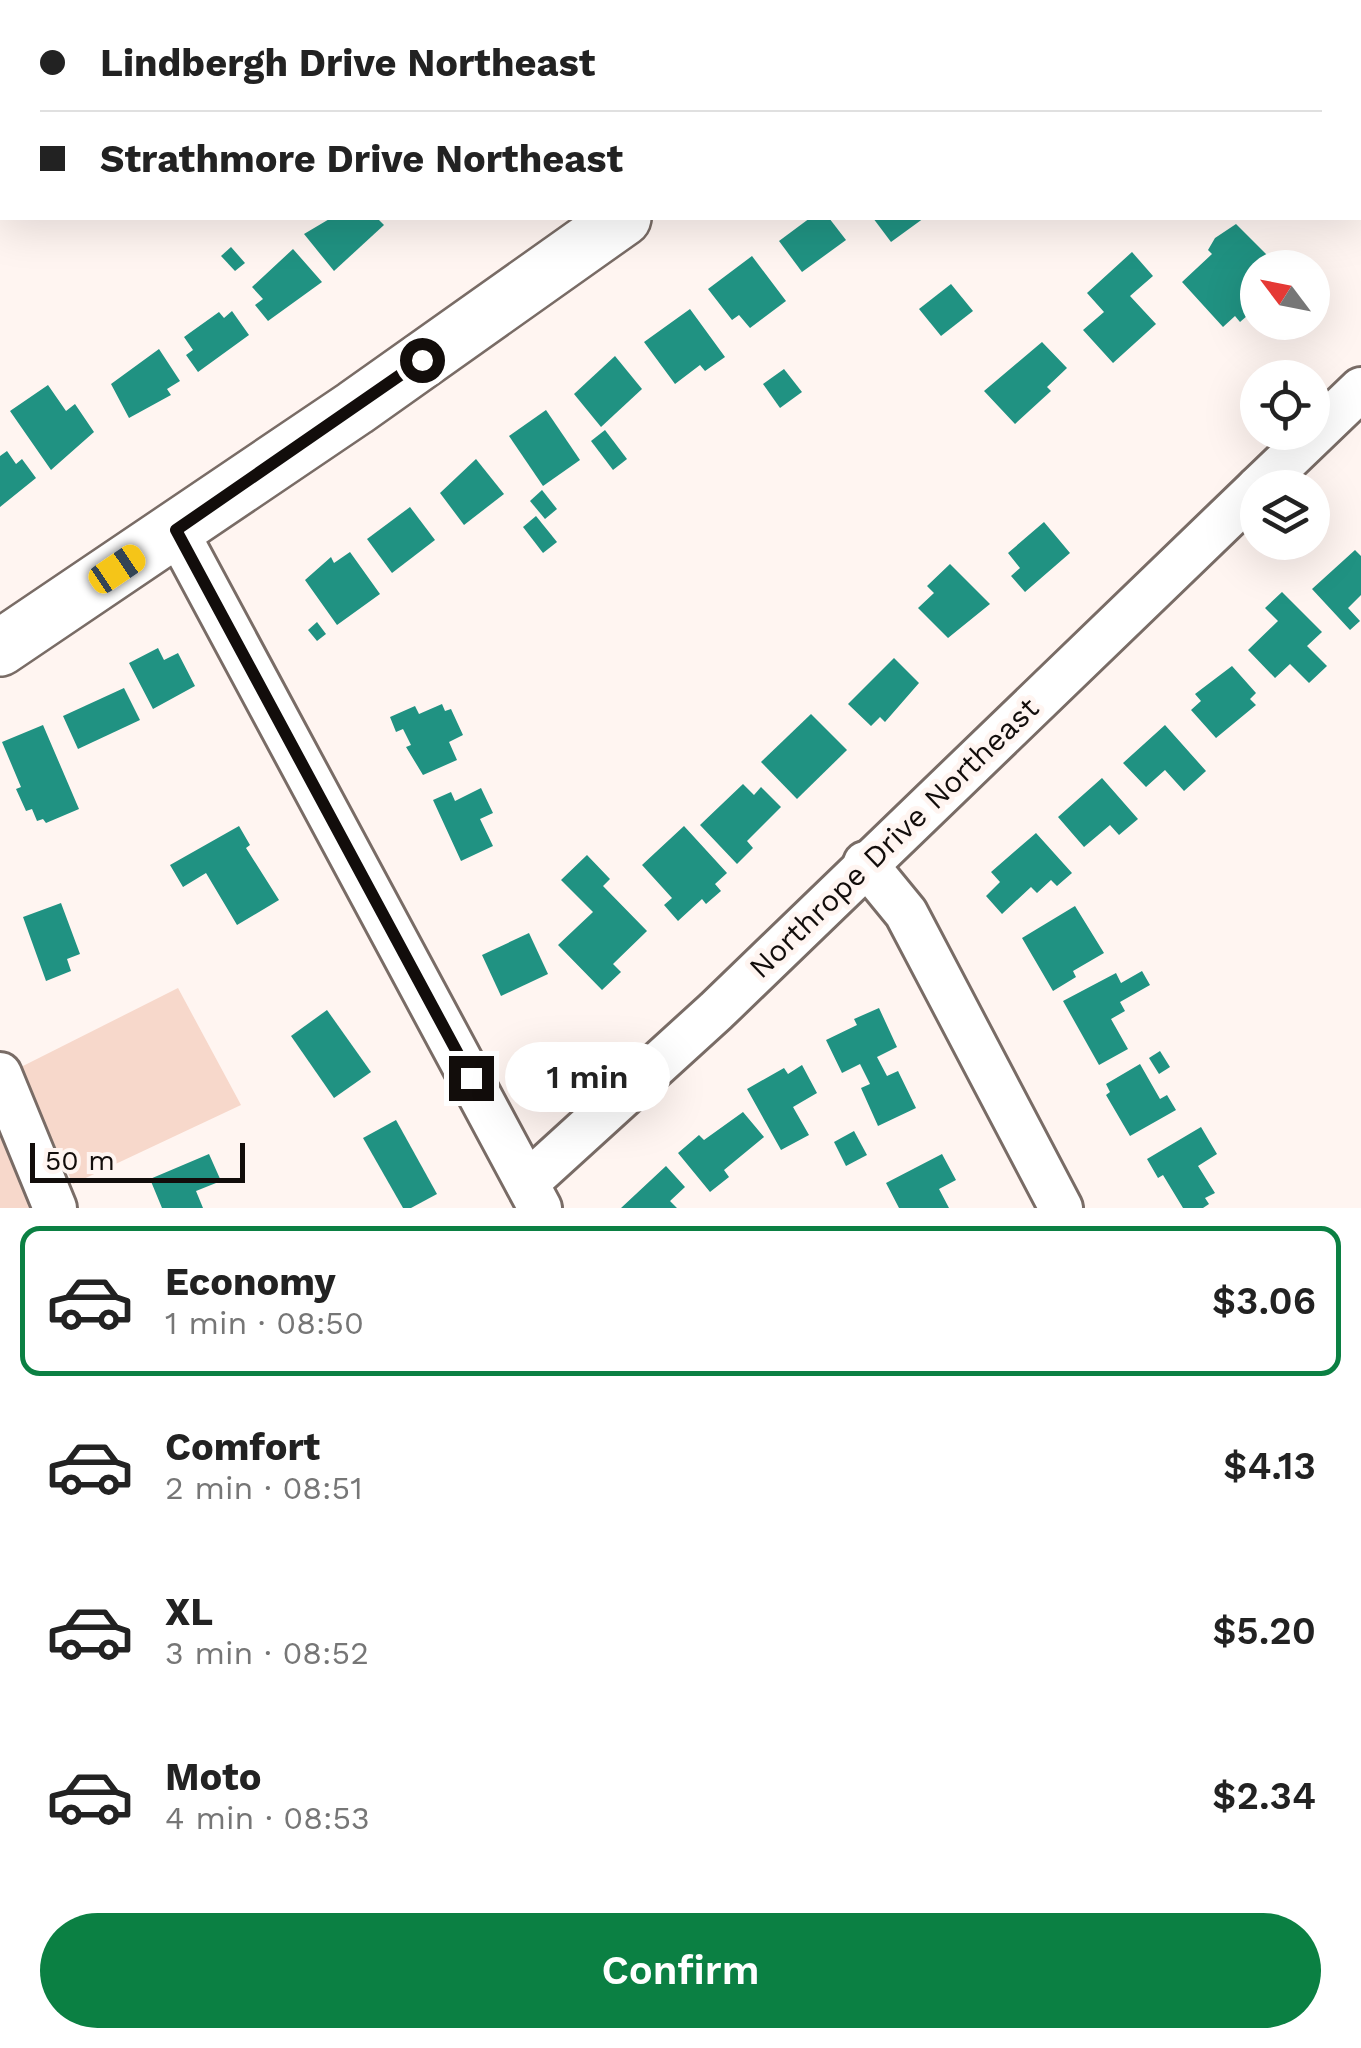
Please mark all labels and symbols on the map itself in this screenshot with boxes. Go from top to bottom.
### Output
north arrow [1240,250,1330,340]
route start [400,338,445,383]
car [84,540,150,598]
street label: Northrope Drive Northeast [742,690,1046,985]
callout: 1 min [506,1043,671,1113]
route end [449,1056,494,1101]
scale bar [30,1138,245,1182]

